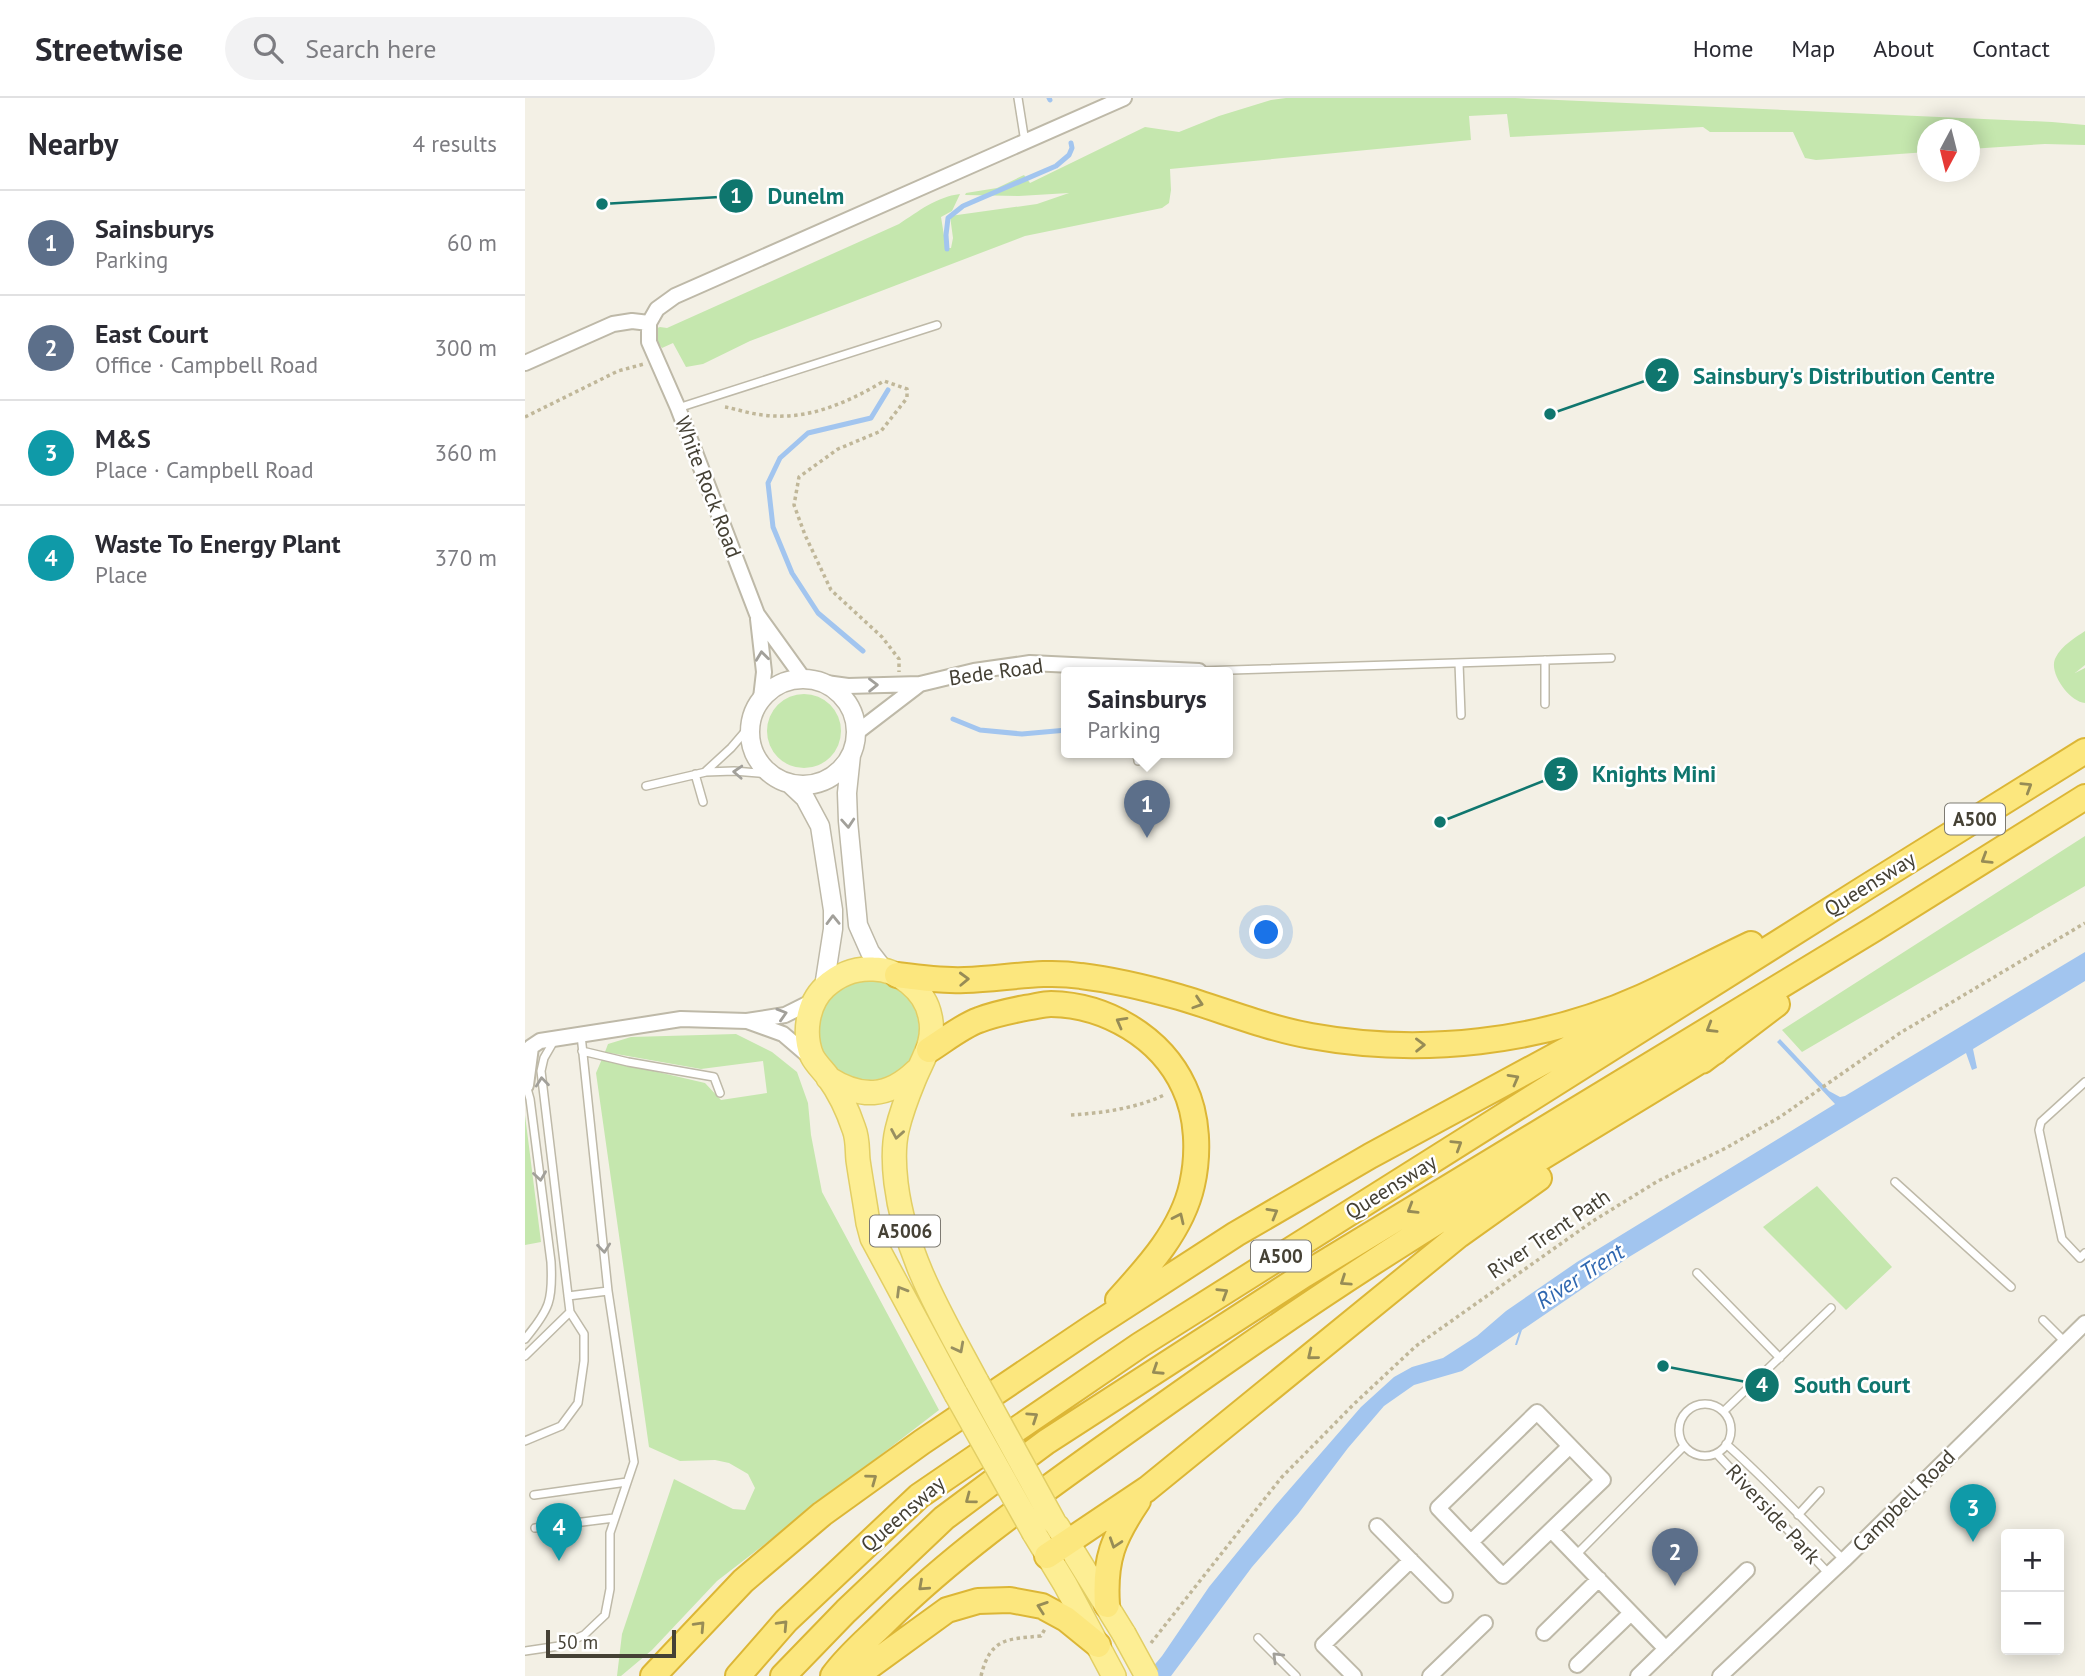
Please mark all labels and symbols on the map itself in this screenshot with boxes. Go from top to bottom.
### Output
north arrow [1917,119,1980,182]
callout: Dunelm [718,174,858,218]
text: Dunelm [768,181,844,210]
text: 1 [730,182,742,209]
callout: Sainsbury's Distribution Centre [1644,353,2009,397]
text: Sainsbury's Distribution Centre [1693,361,1995,390]
text: 2 [1656,362,1668,389]
street label: White Rock Road [669,412,748,561]
one-way arrow [755,650,770,661]
street label: Bede Road [947,652,1045,691]
one-way arrow [867,678,878,693]
callout: Knights Mini [1543,752,1730,796]
text: Knights Mini [1592,759,1716,788]
text: 3 [1555,760,1567,787]
one-way arrow [732,765,743,780]
pin: 1 [1124,780,1170,838]
one-way arrow [2019,783,2032,796]
road number: A500 [1945,804,2005,834]
one-way arrow [841,818,856,829]
street label: Queensway [1819,845,1921,922]
one-way arrow [1980,851,1993,864]
one-way arrow [825,914,840,925]
your location [1249,915,1283,949]
one-way arrow [959,972,970,987]
one-way arrow [1191,995,1203,1010]
one-way arrow [776,1007,788,1022]
one-way arrow [1116,1017,1129,1030]
one-way arrow [1706,1020,1719,1033]
one-way arrow [1415,1038,1426,1053]
one-way arrow [1507,1074,1520,1087]
one-way arrow [535,1076,550,1087]
one-way arrow [890,1128,905,1140]
one-way arrow [1449,1141,1462,1154]
street label: Queensway [1340,1148,1442,1225]
one-way arrow [532,1171,547,1182]
street label: River Trent Path [1483,1184,1615,1284]
one-way arrow [1406,1201,1419,1214]
one-way arrow [1265,1208,1278,1221]
one-way arrow [1171,1213,1185,1225]
road number: A5006 [870,1216,940,1246]
water label: River Trent [1531,1237,1629,1315]
road number: A500 [1251,1240,1311,1272]
one-way arrow [596,1243,611,1254]
one-way arrow [1340,1273,1353,1285]
one-way arrow [896,1285,909,1298]
one-way arrow [1215,1289,1228,1301]
one-way arrow [951,1341,964,1353]
one-way arrow [1307,1347,1320,1359]
one-way arrow [1152,1362,1165,1374]
callout: South Court [1744,1363,1924,1407]
text: South Court [1794,1370,1910,1399]
text: 4 [1756,1371,1768,1398]
one-way arrow [1025,1413,1038,1426]
street label: Campbell Road [1846,1443,1961,1558]
street label: Riverside Park [1720,1458,1826,1569]
street label: Queensway [855,1470,950,1558]
one-way arrow [864,1474,877,1487]
pin: 3 [1950,1484,1996,1542]
one-way arrow [965,1491,978,1503]
pin: 4 [536,1503,582,1561]
pin: 2 [1652,1528,1698,1586]
one-way arrow [1108,1537,1123,1549]
one-way arrow [918,1578,931,1590]
one-way arrow [1037,1601,1049,1615]
one-way arrow [775,1620,787,1633]
one-way arrow [691,1622,704,1635]
scale bar [546,1627,675,1659]
one-way arrow [1272,1653,1285,1666]

